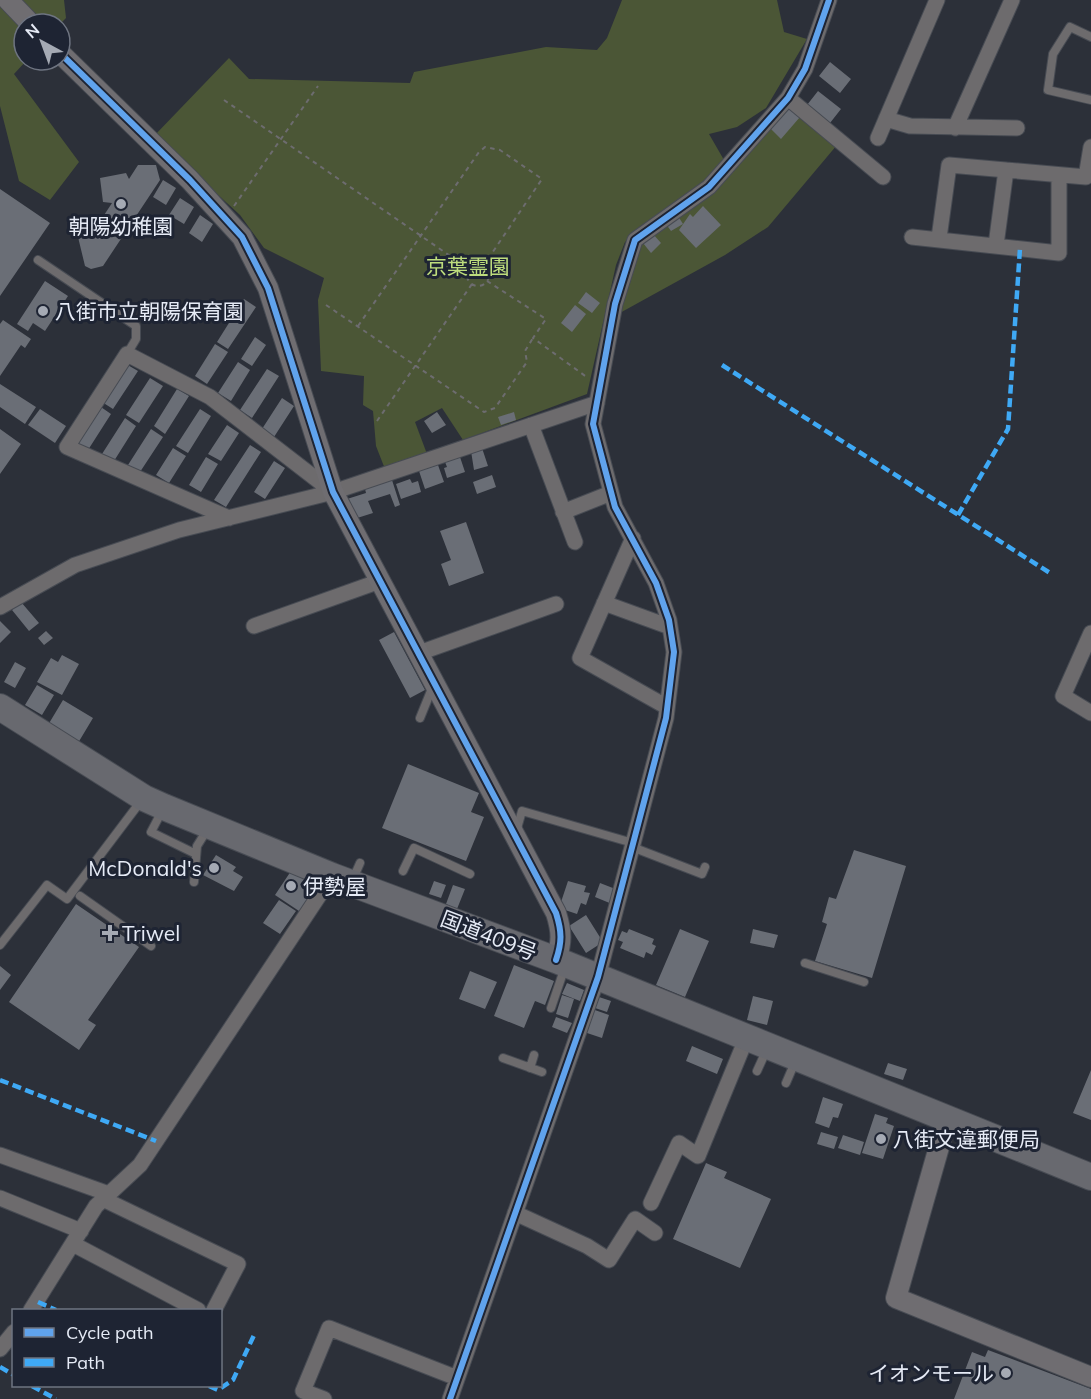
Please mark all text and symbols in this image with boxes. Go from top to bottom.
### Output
north arrow [12,12,72,72]
text: N [21,19,43,42]
marker: 朝陽幼稚園 [114,197,128,211]
place label: 朝陽幼稚園 [69,213,174,239]
park label: 京葉霊園 [426,253,510,279]
place label: 八街市立朝陽保育園 [55,298,244,324]
marker: 八街市立朝陽保育園 [36,304,50,318]
place label: McDonald's [88,855,202,881]
marker: McDonald's [207,861,221,875]
place label: 伊勢屋 [303,873,366,899]
marker: 伊勢屋 [284,879,298,893]
street label: 国道409号 [437,905,541,965]
place label: Triwel [122,920,180,946]
marker: Triwel [103,926,117,940]
place label: 八街文違郵便局 [893,1126,1040,1152]
marker: 八街文違郵便局 [874,1132,888,1146]
legend [12,1309,222,1387]
text: Cycle path [66,1321,153,1344]
text: Path [66,1351,105,1374]
place label: イオンモール [868,1360,994,1386]
marker: イオンモール [999,1366,1013,1380]

